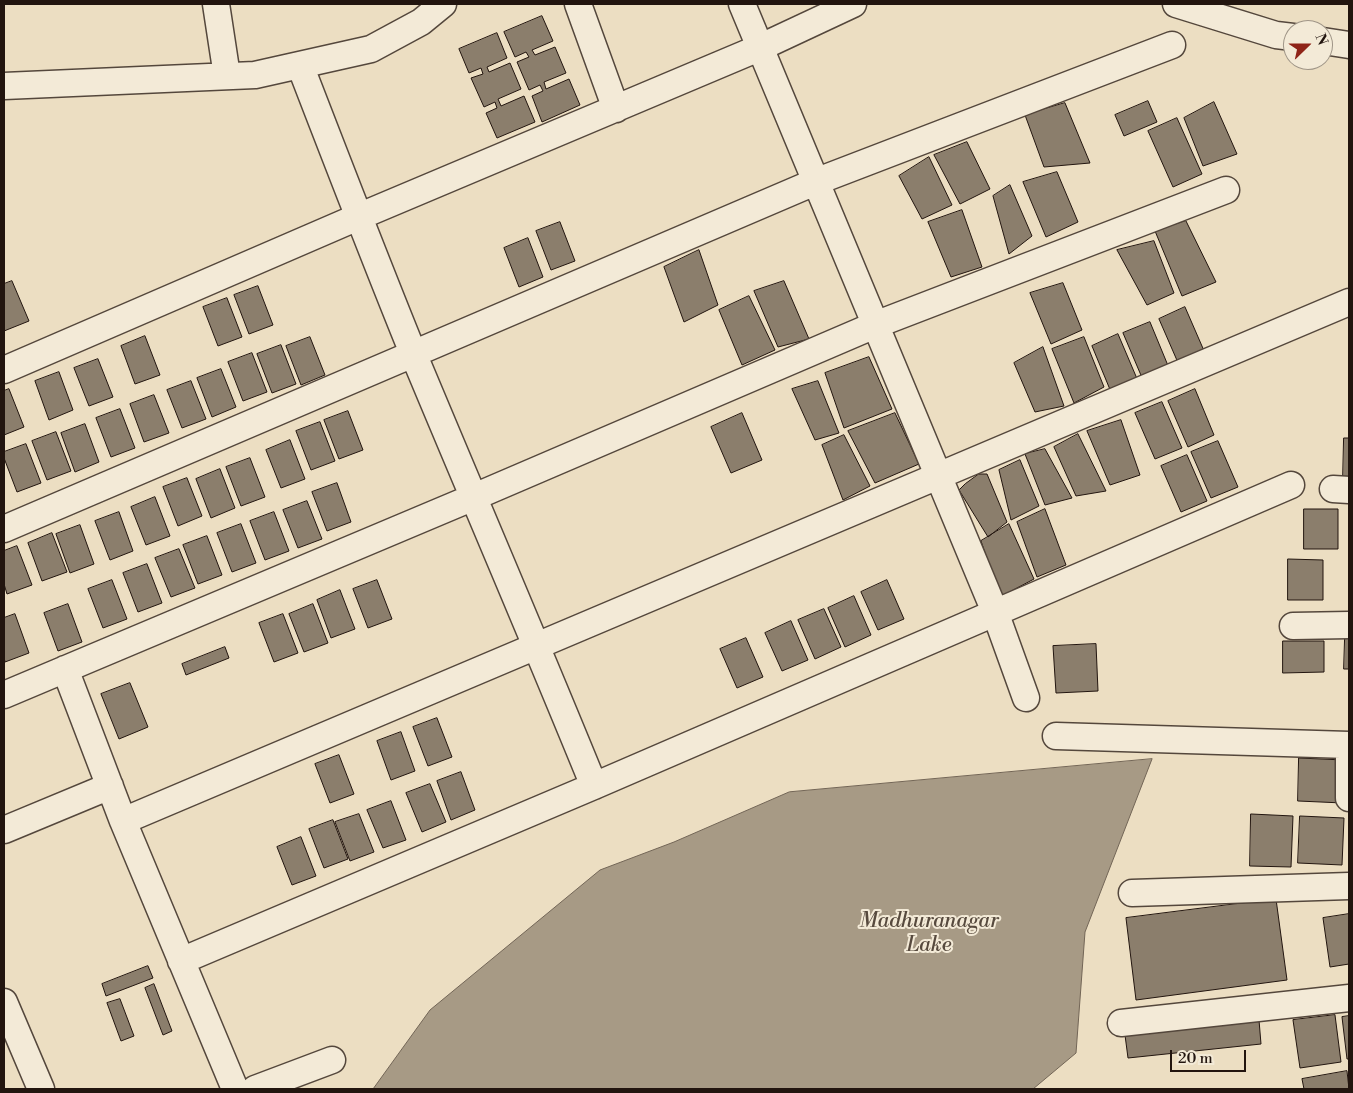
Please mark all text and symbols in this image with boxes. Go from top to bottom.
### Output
north arrow [1283,20,1333,70]
text: N [1311,31,1331,48]
water label: Madhuranagar Lake [859,909,999,959]
scale bar [1173,1040,1249,1072]
text: 20 m [1178,1049,1213,1068]

